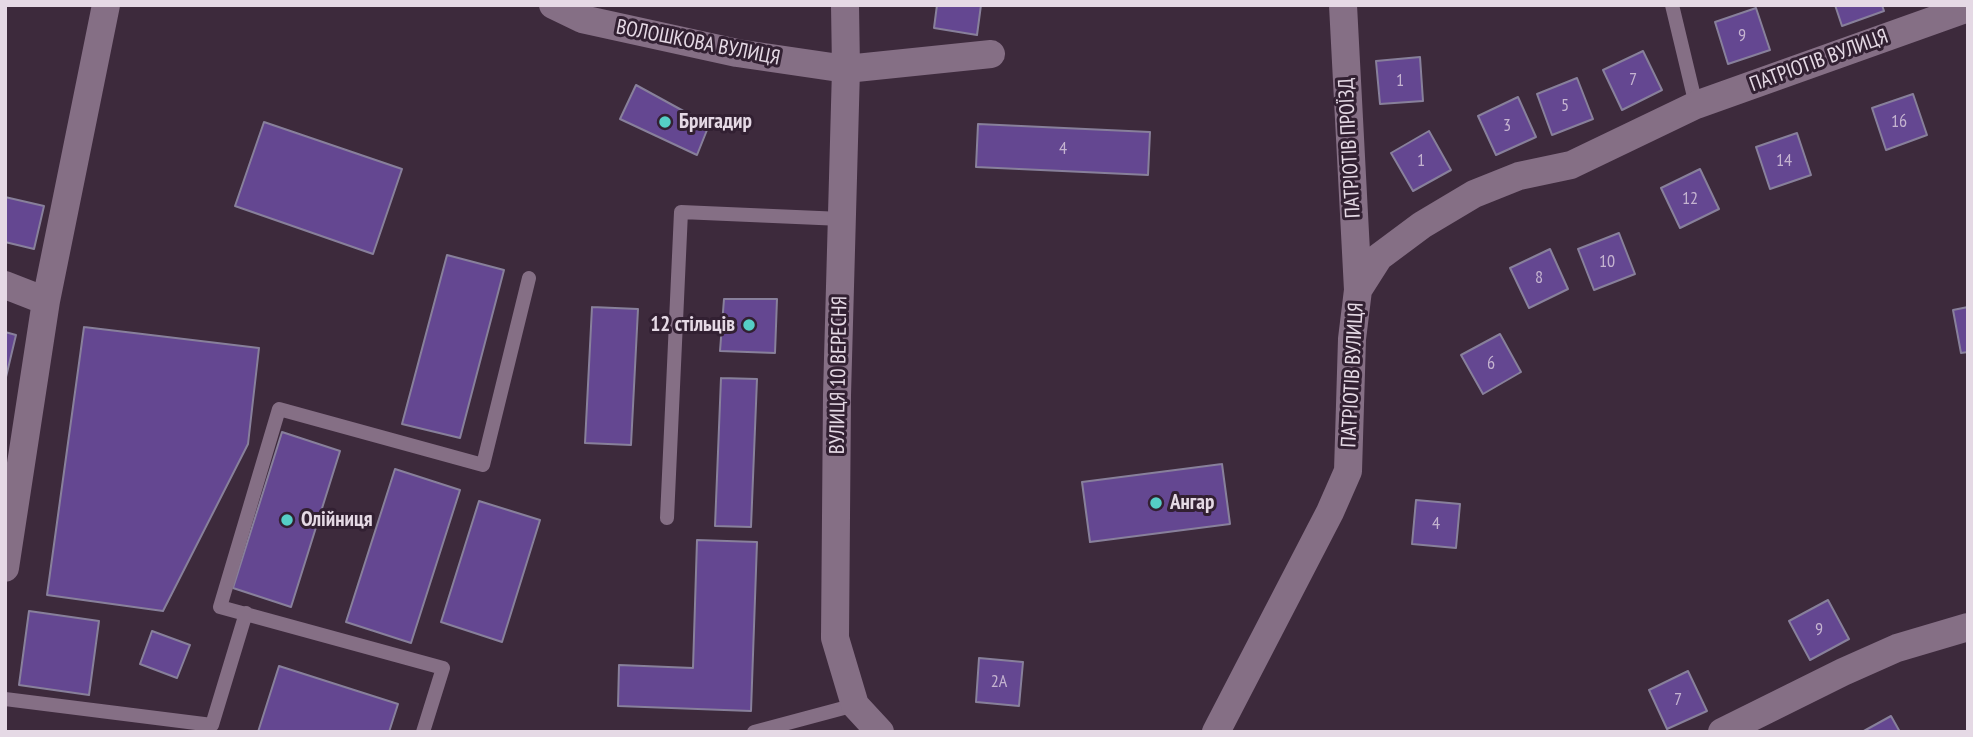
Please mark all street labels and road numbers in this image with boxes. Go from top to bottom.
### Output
street label: ВОЛОШКОВА ВУЛИЦЯ [614,15,782,71]
street label: ПАТРІОТІВ ВУЛИЦЯ [1746,24,1892,98]
street label: ПАТРІОТІВ ПРОЇЗД [1334,77,1366,219]
street label: ВУЛИЦЯ 10 ВЕРЕСНЯ [825,296,853,454]
street label: ПАТРІОТІВ ВУЛИЦЯ [1337,302,1369,448]

